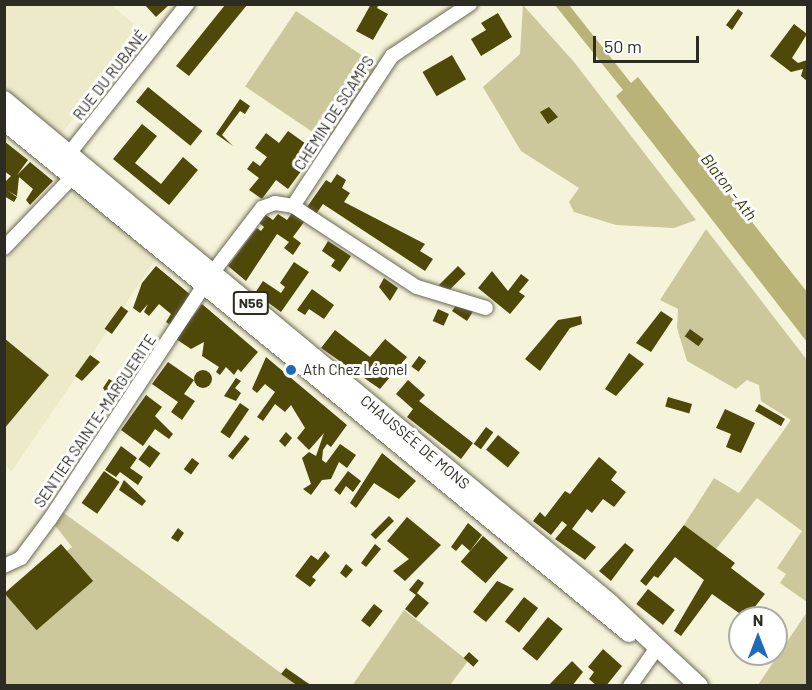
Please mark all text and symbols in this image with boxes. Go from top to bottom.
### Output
scale bar [596,24,702,62]
street label: RUE DU RUBANÉ [69,26,151,124]
text: 50 m [604,35,642,57]
street label: CHEMIN DE SCAMPS [290,53,378,173]
water label: Blaton - Ath [697,150,761,224]
road number: N56 [232,292,270,314]
street label: SENTIER SAINTE-MARGUERITE [30,331,160,511]
place label: Ath Chez Léonel [303,361,407,379]
marker: Ath Chez Léonel [284,363,298,377]
street label: CHAUSSÉE DE MONS [357,391,473,493]
north arrow [728,606,788,666]
text: N [753,610,763,629]

